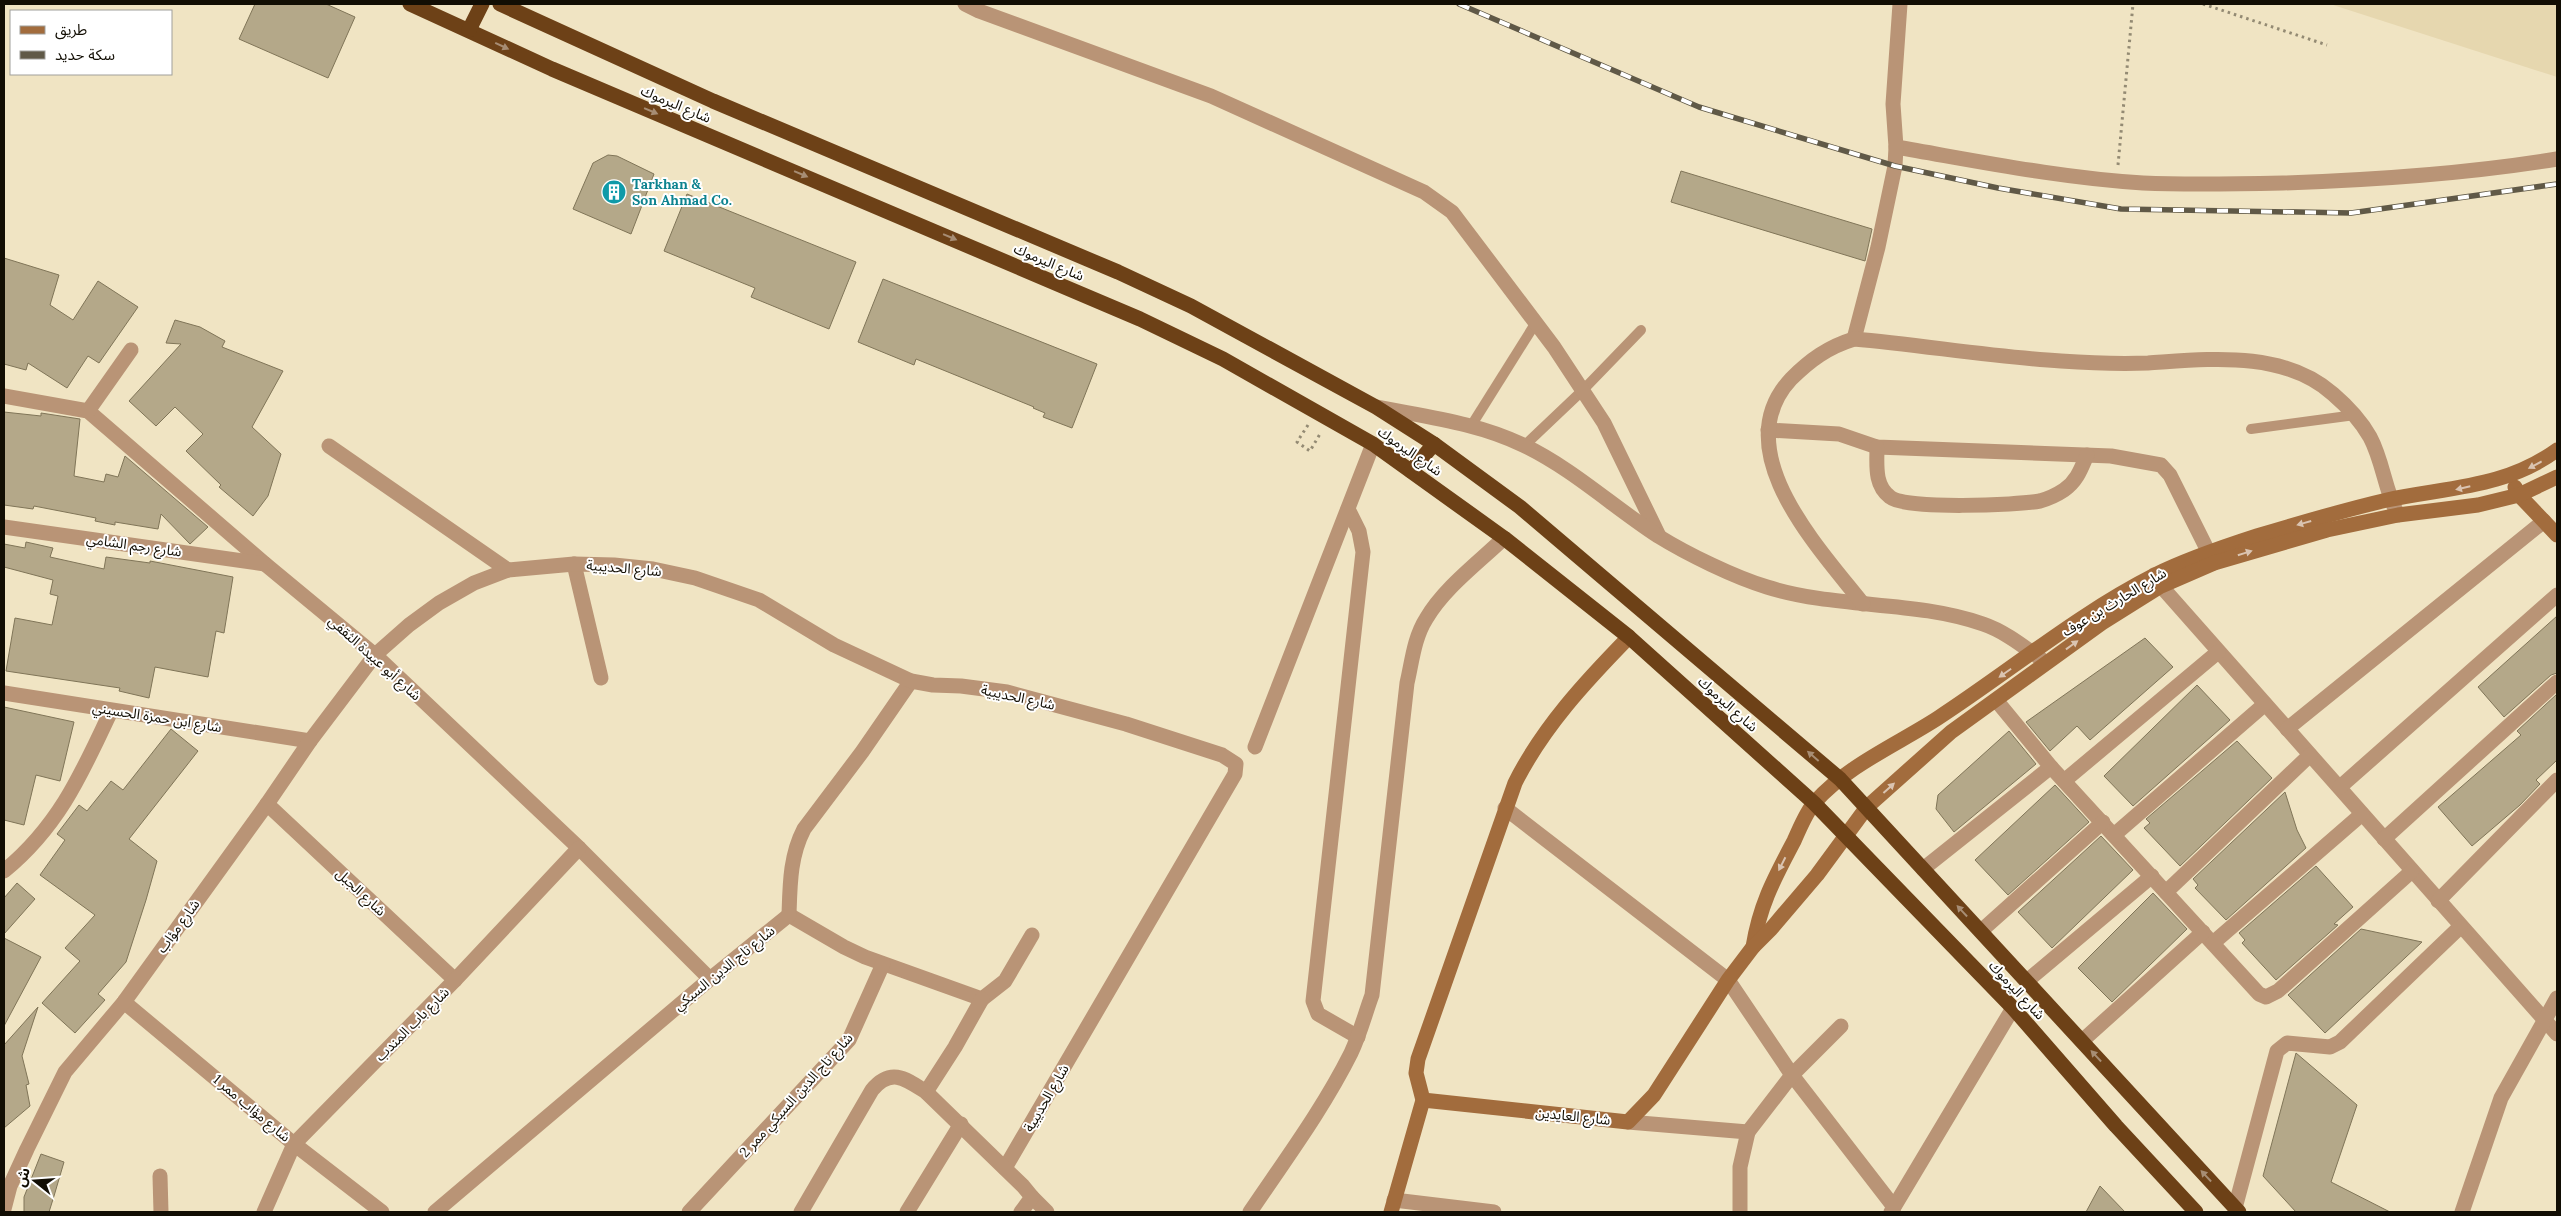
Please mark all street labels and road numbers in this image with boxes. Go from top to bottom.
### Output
street label: شارع اليرموك [637,81,714,129]
street label: شارع اليرموك [1010,239,1087,287]
street label: شارع اليرموك [1373,422,1446,481]
street label: شارع رجم الشامي [85,529,183,563]
street label: شارع الحديبية [586,556,662,582]
street label: شارع الحارث بن عوف [2058,564,2171,642]
street label: شارع أبو عبيدة الثقفي [323,612,425,706]
street label: شارع اليرموك [1693,672,1762,737]
street label: شارع الحديبية [979,680,1057,716]
street label: شارع ابن حمزة الحسيني [91,698,223,738]
street label: شارع الجبل [331,864,390,921]
street label: شارع مؤاب [152,896,205,958]
street label: شارع تاج الدين السبكي [670,922,780,1016]
street label: شارع اليرموك [1984,957,2049,1025]
street label: شارع باب المندب [371,983,454,1066]
street label: شارع تاج الدين السبكي ممر 2 [735,1029,858,1162]
street label: شارع الحديبية [1019,1061,1074,1136]
street label: شارع مؤاب ممر 1 [208,1070,294,1147]
street label: شارع العايدين [1534,1103,1611,1131]

